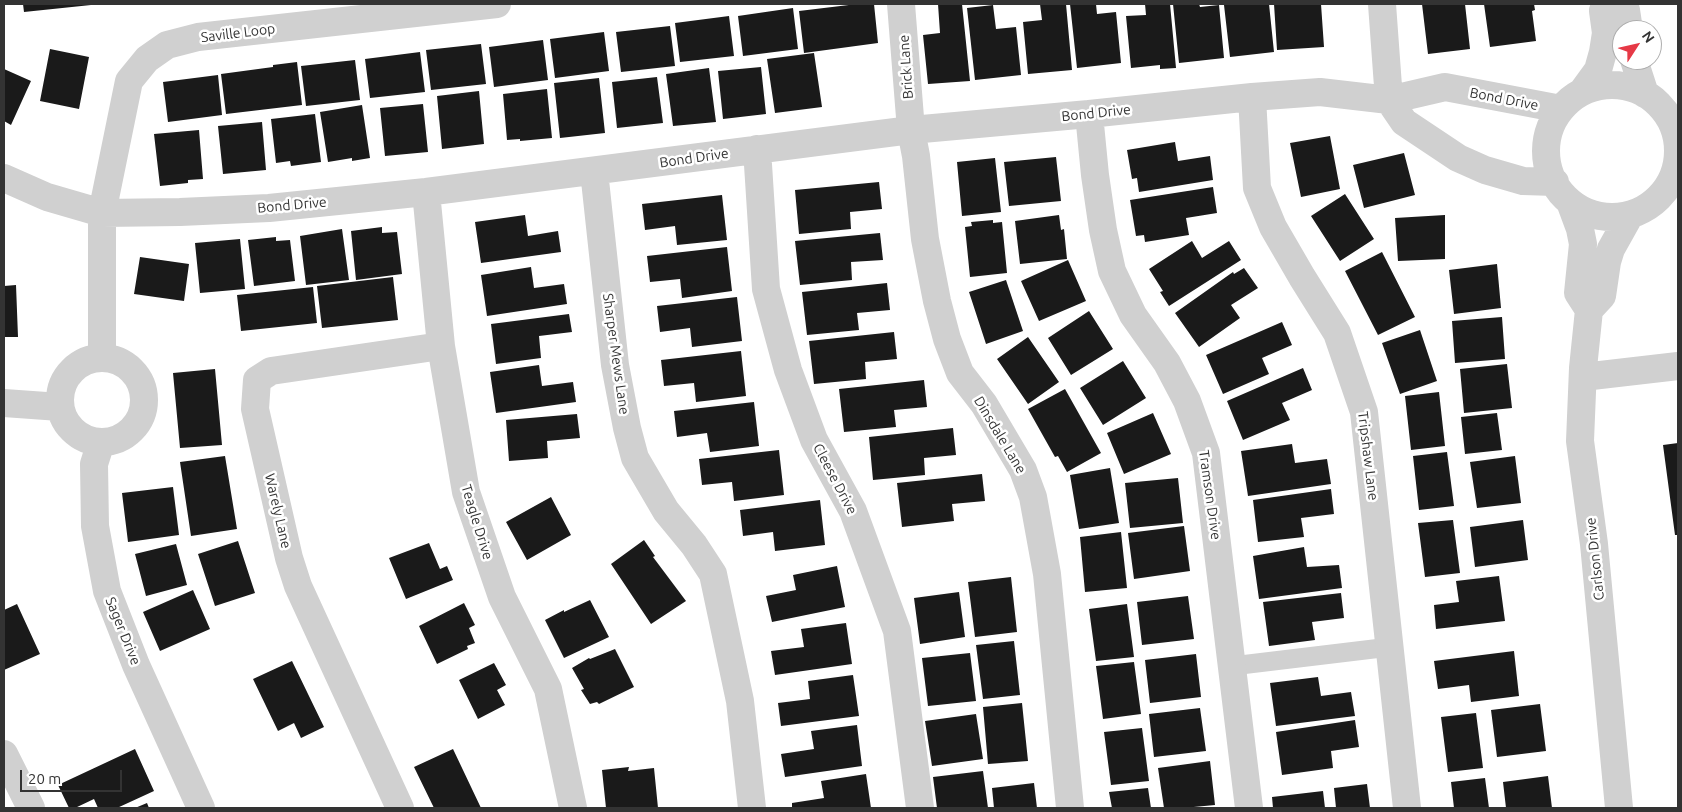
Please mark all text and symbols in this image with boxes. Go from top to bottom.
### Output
street label: Saville Loop [200,20,276,46]
north arrow [1612,20,1662,70]
text: N [1639,28,1658,46]
street label: Brick Lane [895,34,917,100]
street label: Bond Drive [1468,84,1540,114]
street label: Bond Drive [1061,101,1131,125]
street label: Bond Drive [658,145,730,171]
street label: Bond Drive [257,194,327,216]
street label: Sharper Mews Lane [599,292,633,416]
street label: Dinsdale Lane [970,393,1030,477]
street label: Tripshaw Lane [1354,411,1382,501]
street label: Cleese Drive [809,441,861,517]
street label: Tramson Drive [1195,449,1225,541]
street label: Warely Lane [261,472,295,550]
street label: Teagle Drive [458,482,496,562]
street label: Carlson Drive [1582,517,1608,601]
street label: Sager Drive [102,595,144,667]
scale bar [22,760,125,792]
text: 20 m [28,770,61,787]

